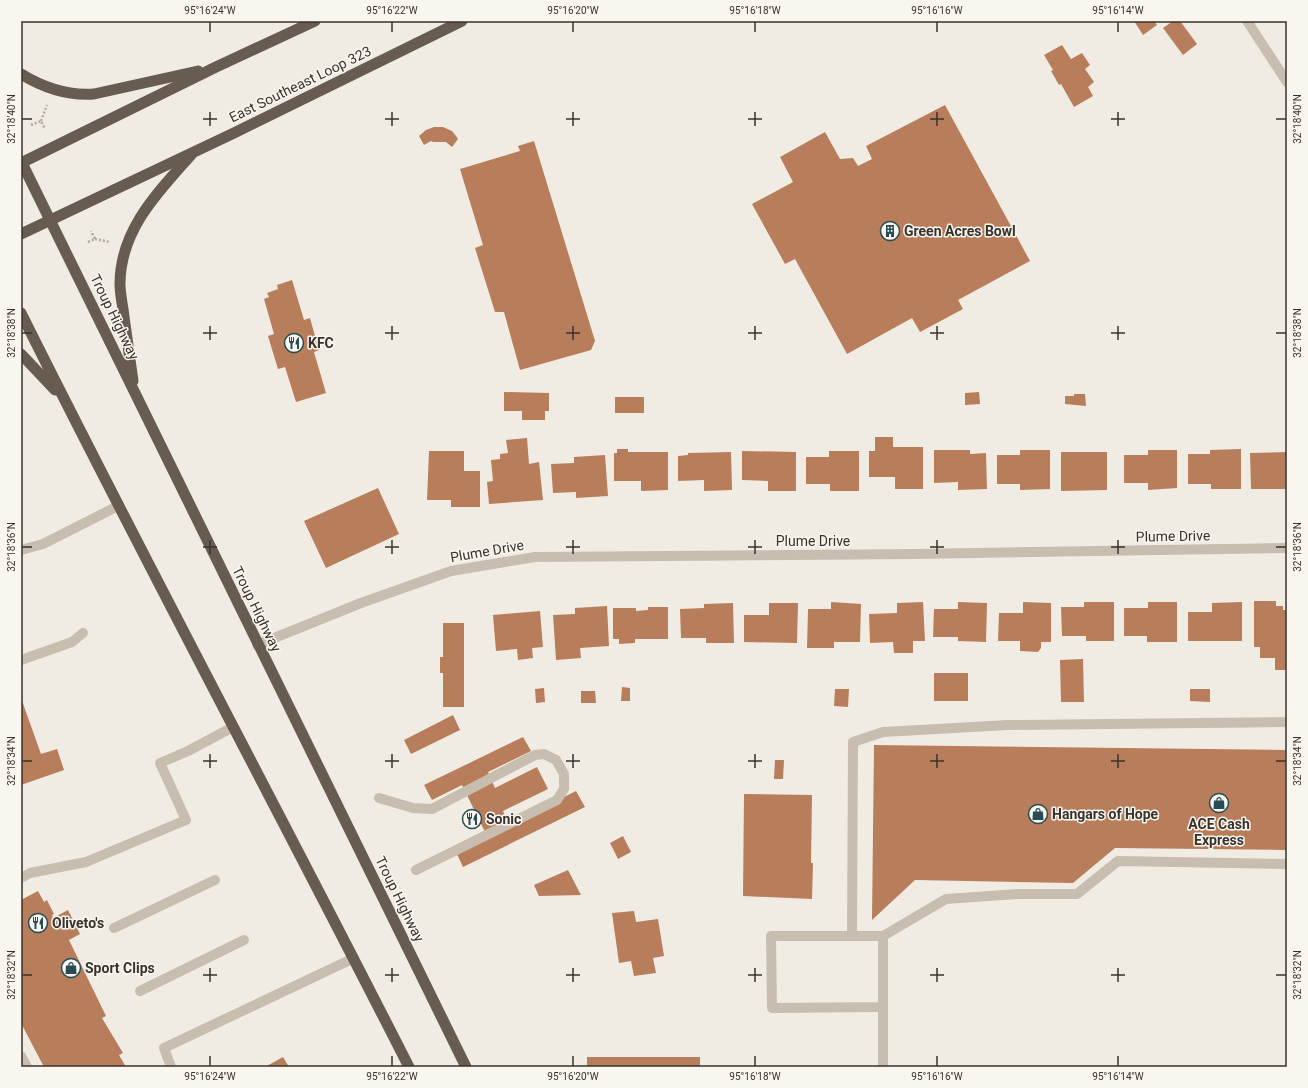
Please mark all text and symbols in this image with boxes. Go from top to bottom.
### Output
text: 95°16'24"W [184,5,236,16]
text: 95°16'22"W [366,5,418,16]
text: 95°16'20"W [547,5,599,16]
text: 95°16'18"W [729,5,781,16]
text: 95°16'16"W [911,5,963,16]
text: 95°16'14"W [1092,5,1144,16]
street label: East Southeast Loop 323 [226,43,374,125]
text: 32°18'40"N [6,94,17,144]
text: 32°18'40"N [1292,94,1303,144]
building icon: Green Acres Bowl [879,220,901,242]
place label: Green Acres Bowl [904,223,1016,239]
street label: Troup Highway [87,272,143,363]
text: 32°18'38"N [6,308,17,358]
text: 32°18'38"N [1292,308,1303,358]
restaurant icon: KFC [283,332,305,354]
place label: KFC [308,335,334,351]
text: 32°18'36"N [6,522,17,572]
text: 32°18'36"N [1292,522,1303,572]
street label: Plume Drive [1136,527,1210,545]
street label: Plume Drive [776,533,850,549]
street label: Plume Drive [449,537,525,565]
street label: Troup Highway [229,564,285,655]
text: 32°18'34"N [6,736,17,786]
text: 32°18'34"N [1292,736,1303,786]
shop icon: ACE Cash Express [1208,792,1230,814]
shop icon: Hangars of Hope [1027,803,1049,825]
place label: Hangars of Hope [1052,806,1159,822]
restaurant icon: Sonic [461,808,483,830]
place label: Sonic [486,811,521,827]
place label: ACE Cash Express [1188,816,1250,848]
street label: Troup Highway [372,854,428,945]
restaurant icon: Oliveto's [27,912,49,934]
place label: Oliveto's [52,915,104,931]
text: 32°18'32"N [6,950,17,1000]
text: 32°18'32"N [1292,950,1303,1000]
shop icon: Sport Clips [60,957,82,979]
place label: Sport Clips [85,960,155,976]
text: 95°16'24"W [184,1071,236,1082]
text: 95°16'22"W [366,1071,418,1082]
text: 95°16'20"W [547,1071,599,1082]
text: 95°16'18"W [729,1071,781,1082]
text: 95°16'16"W [911,1071,963,1082]
text: 95°16'14"W [1092,1071,1144,1082]

